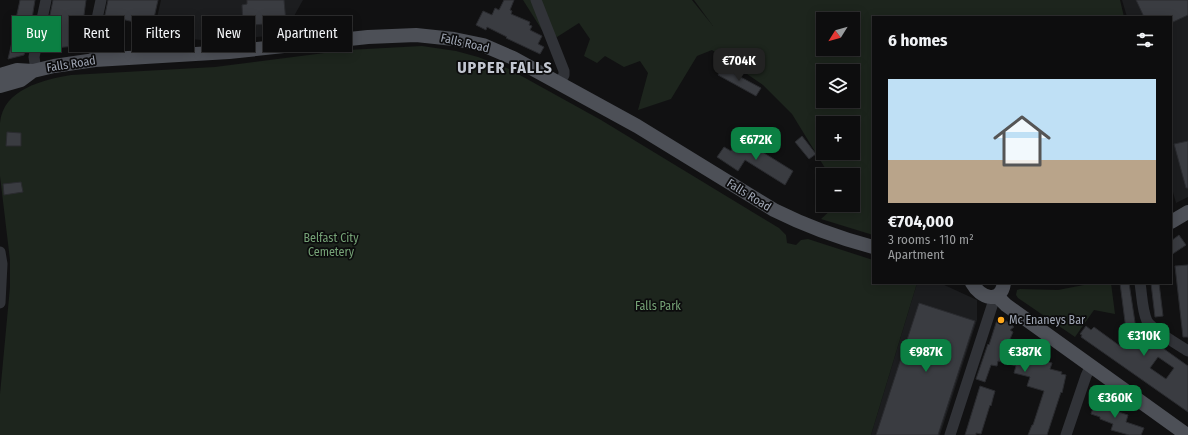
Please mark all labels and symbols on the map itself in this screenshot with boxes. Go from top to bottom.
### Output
north arrow [816,12,860,56]
street label: Falls Road [439,31,491,55]
pin: €704K [711,48,767,82]
street label: Falls Road [45,53,97,75]
district label: UPPER FALLS [457,58,553,77]
pin: €672K [728,127,784,161]
street label: Falls Road [724,176,774,214]
park label: Belfast City Cemetery [303,231,359,259]
park label: Falls Park [635,299,681,313]
place label: Mc Enaneys Bar [1009,313,1086,327]
marker: Mc Enaneys Bar [996,315,1006,325]
pin: €310K [1116,323,1172,357]
pin: €987K [898,339,954,373]
pin: €387K [997,339,1053,373]
pin: €360K [1087,385,1143,419]

